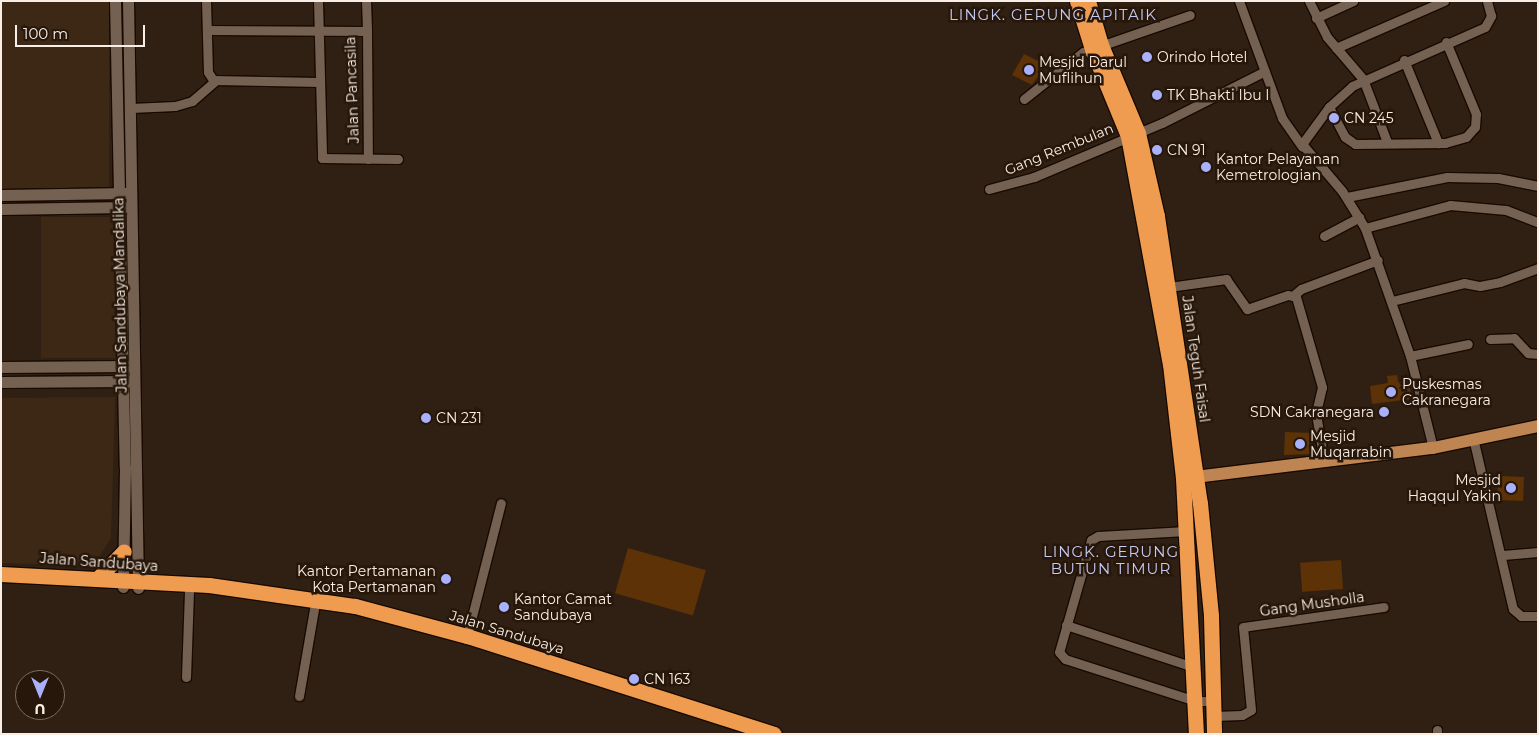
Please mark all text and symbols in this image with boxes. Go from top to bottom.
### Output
district label: LINGK. GERUNG APITAIK [946,6,1160,24]
scale bar [18,15,148,47]
text: 100 m [23,24,68,43]
street label: Jalan Pancasila [342,36,362,144]
place label: Orindo Hotel [1157,49,1247,65]
marker: Orindo Hotel [1141,51,1153,63]
place label: Mesjid Darul Muflihun [1039,54,1127,86]
marker: Mesjid Darul Muflihun [1023,64,1035,76]
place label: TK Bhakti Ibu I [1167,87,1269,103]
marker: TK Bhakti Ibu I [1151,89,1163,101]
place label: CN 245 [1344,110,1394,126]
marker: CN 245 [1328,112,1340,124]
street label: Gang Rembulan [1002,120,1116,178]
place label: CN 91 [1167,142,1206,158]
marker: CN 91 [1151,144,1163,156]
place label: Kantor Pelayanan Kemetrologian [1216,151,1340,184]
marker: Kantor Pelayanan Kemetrologian [1200,161,1212,173]
street label: Jalan Sandubaya Mandalika [110,197,130,393]
street label: Jalan Teguh Faisal [1179,295,1213,423]
place label: Puskesmas Cakranegara [1402,376,1491,408]
marker: Puskesmas Cakranegara [1384,385,1398,399]
place label: SDN Cakranegara [1250,404,1374,420]
marker: SDN Cakranegara [1378,406,1390,418]
place label: CN 231 [436,410,482,426]
marker: CN 231 [420,412,432,424]
place label: Mesjid Muqarrabin [1310,428,1392,461]
marker: Mesjid Muqarrabin [1294,438,1306,450]
place label: Mesjid Haqqul Yakin [1408,472,1501,504]
marker: Mesjid Haqqul Yakin [1505,482,1517,494]
district label: LINGK. GERUNG BUTUN TIMUR [1041,542,1181,577]
street label: Jalan Sandubaya [39,549,159,575]
place label: Kantor Pertamanan Kota Pertamanan [297,563,436,596]
marker: Kantor Pertamanan Kota Pertamanan [440,573,452,585]
street label: Gang Musholla [1259,588,1365,620]
place label: Kantor Camat Sandubaya [514,591,612,624]
marker: Kantor Camat Sandubaya [498,601,510,613]
street label: Jalan Sandubaya [448,607,566,657]
north arrow [15,670,65,720]
place label: CN 163 [644,671,690,687]
marker: CN 163 [628,673,640,685]
text: U [34,700,46,718]

